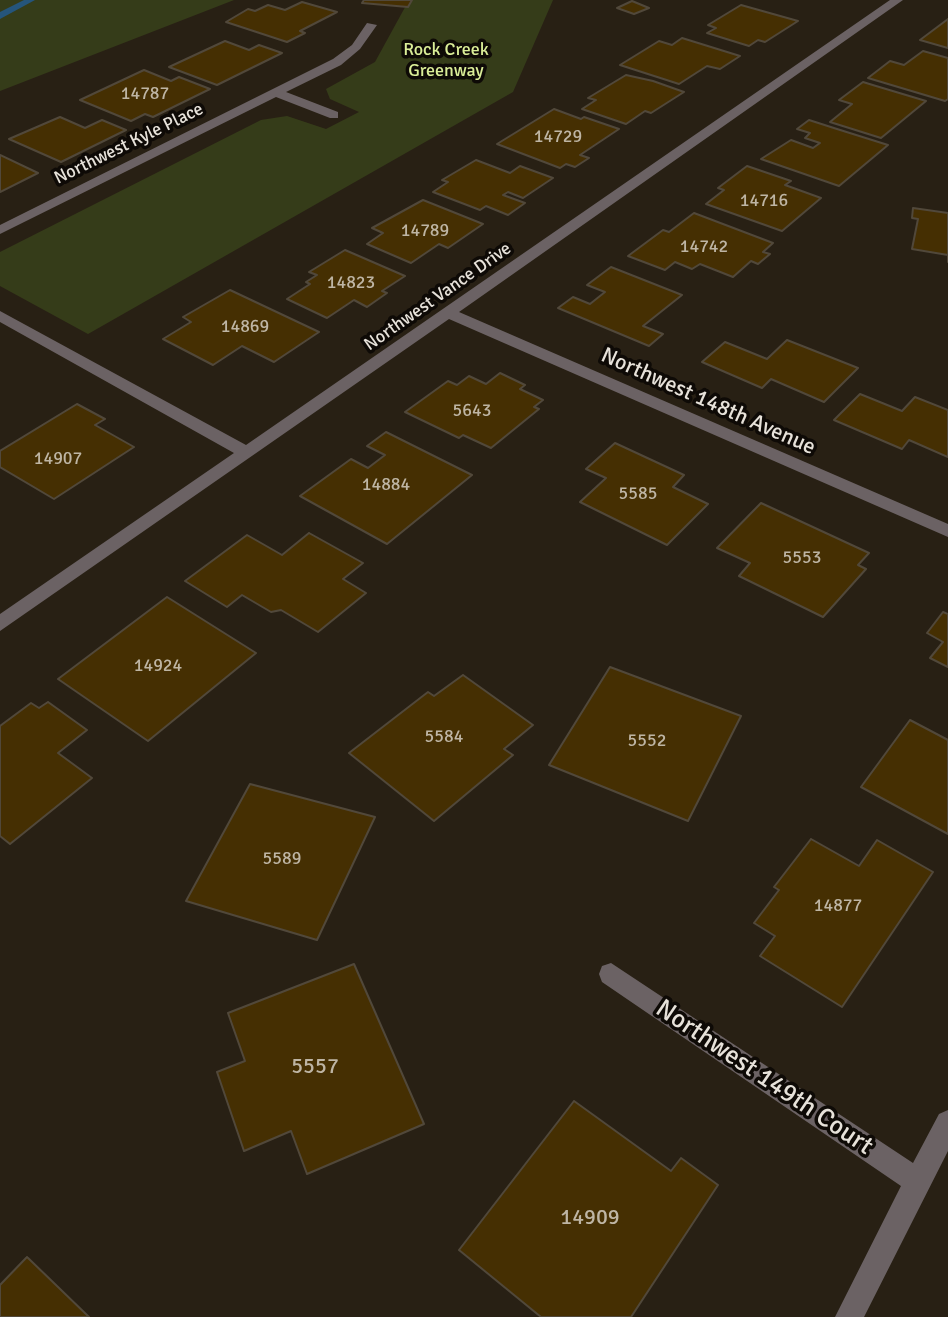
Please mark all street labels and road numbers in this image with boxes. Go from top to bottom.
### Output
street label: Northwest Kyle Place [51,99,207,189]
street label: Northwest Vance Drive [360,238,516,356]
street label: Northwest 148th Avenue [597,343,819,461]
street label: Northwest 149th Court [649,994,879,1162]

